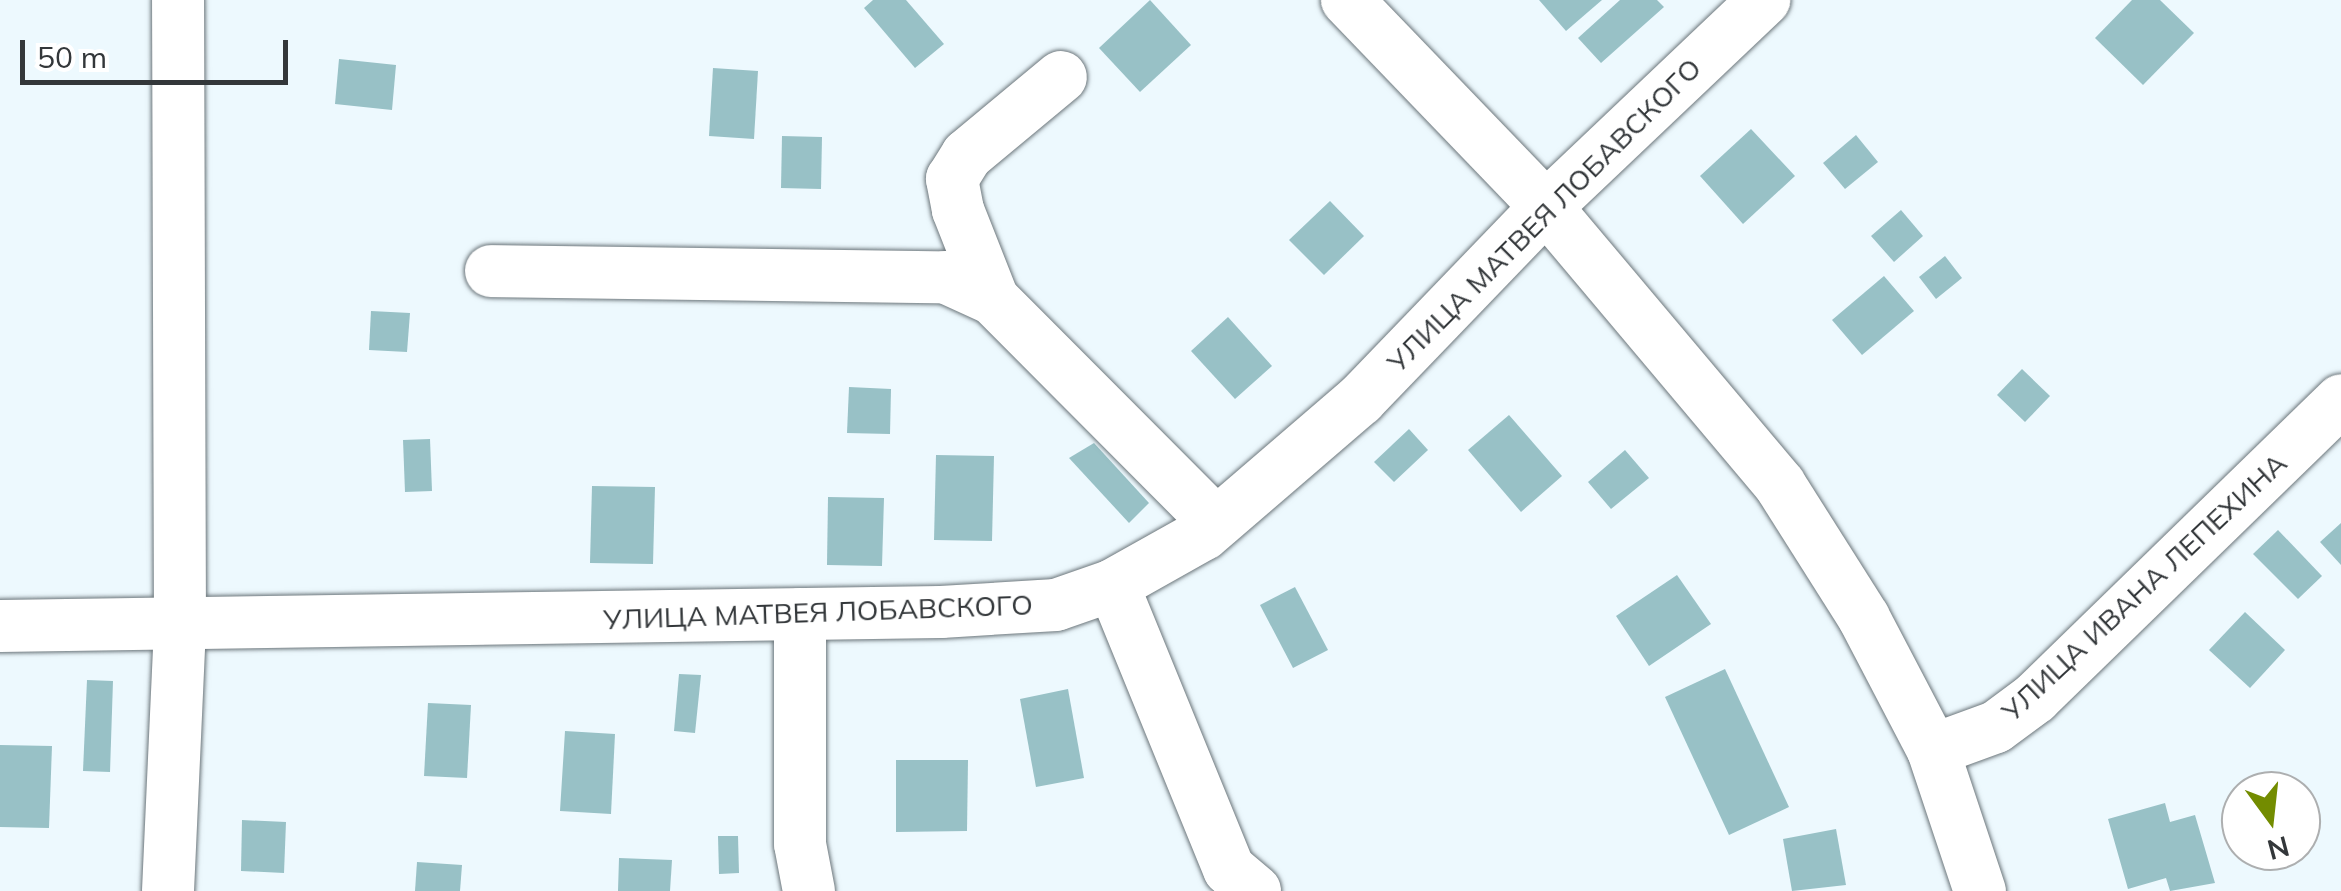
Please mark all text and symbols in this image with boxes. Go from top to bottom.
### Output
scale bar [25,20,292,82]
text: 50 m [37,38,107,76]
street label: УЛИЦА МАТВЕЯ ЛОБАВСКОГО [1380,51,1708,379]
street label: УЛИЦА ИВАНА ЛЕПЕХИНА [1995,446,2293,728]
street label: УЛИЦА МАТВЕЯ ЛОБАВСКОГО [603,588,1033,636]
north arrow [2221,771,2321,871]
text: N [2264,829,2293,868]

